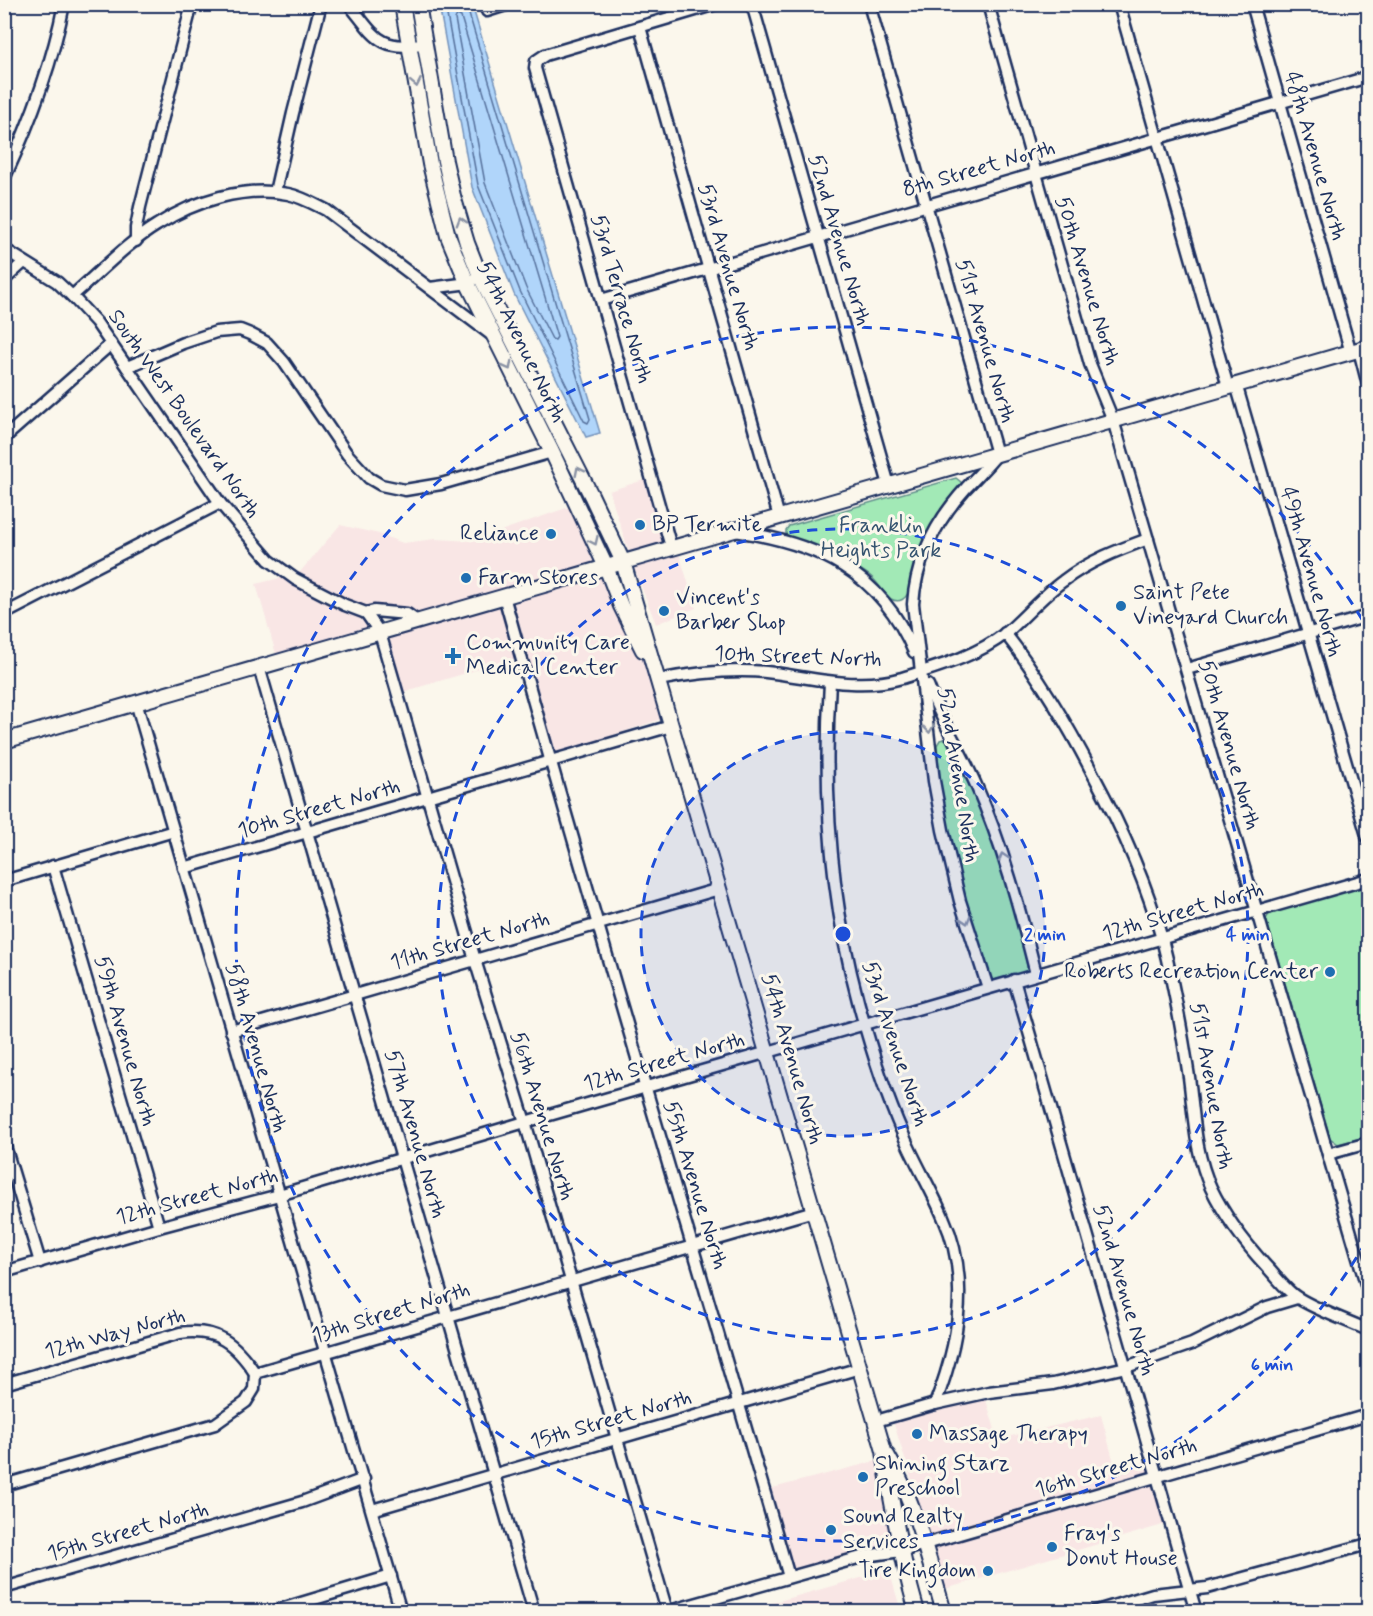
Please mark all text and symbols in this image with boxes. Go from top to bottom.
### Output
street label: 48th Avenue North [1277,68,1353,244]
one-way arrow [409,77,422,87]
street label: 8th Street North [899,134,1059,204]
street label: 52nd Avenue North [801,151,877,329]
street label: 53rd Avenue North [691,180,765,354]
street label: 50th Avenue North [1048,193,1126,369]
street label: 53rd Terrace North [583,211,659,387]
one-way arrow [456,216,468,227]
street label: 51st Avenue North [948,256,1022,426]
street label: 54th Avenue North [470,257,572,427]
street label: South West Boulevard North [101,304,267,524]
one-way arrow [501,359,512,370]
one-way arrow [575,467,587,478]
street label: 49th Avenue North [1273,484,1349,660]
place label: BP Termite [652,511,762,539]
park label: Franklin Heights Park [821,512,941,566]
marker: BP Termite [633,518,647,532]
place label: Reliance [460,520,539,548]
marker: Reliance [544,527,558,541]
one-way arrow [586,535,598,546]
place label: Farm Stores [478,564,598,592]
marker: Farm Stores [459,571,473,585]
place label: Saint Pete Vineyard Church [1133,579,1288,632]
place label: Vincent's Barber Shop [676,584,786,637]
marker: Saint Pete Vineyard Church [1114,599,1128,613]
marker: Vincent's Barber Shop [657,604,671,618]
place label: Community Care Medical Center [466,629,630,682]
street label: 10th Street North [714,640,882,674]
marker: Community Care Medical Center [444,647,462,665]
street label: 50th Avenue North [1191,657,1267,833]
street label: 52nd Avenue North [930,685,986,865]
one-way arrow [922,724,935,734]
street label: 10th Street North [235,772,403,846]
one-way arrow [998,852,1011,863]
street label: 12th Street North [1099,876,1267,948]
street label: 11th Street North [387,905,553,977]
one-way arrow [959,914,971,925]
text: 2 min [1024,923,1066,947]
text: 4 min [1226,923,1270,947]
centre of rings [833,924,853,944]
street label: 59th Avenue North [87,952,163,1130]
street label: 53rd Avenue North [855,958,935,1130]
place label: Roberts Recreation Center [1064,958,1319,986]
street label: 58th Avenue North [218,960,294,1136]
marker: Roberts Recreation Center [1323,965,1337,979]
street label: 54th Avenue North [754,970,830,1148]
street label: 51st Avenue North [1183,1000,1239,1172]
street label: 12th Street North [580,1026,748,1098]
street label: 56th Avenue North [503,1028,581,1204]
street label: 57th Avenue North [378,1046,452,1222]
street label: 55th Avenue North [656,1097,734,1273]
street label: 12th Street North [113,1162,281,1232]
street label: 52nd Avenue North [1086,1201,1162,1379]
street label: 13th Street North [308,1276,474,1350]
street label: 12th Way North [41,1302,189,1366]
text: 6 min [1251,1353,1293,1377]
street label: 15th Street North [527,1384,695,1456]
place label: Massage Therapy [929,1420,1088,1449]
marker: Massage Therapy [910,1427,924,1441]
street label: 16th Street North [1032,1431,1200,1505]
place label: Shining Starz Preschool [875,1450,1010,1503]
marker: Shining Starz Preschool [856,1470,870,1484]
street label: 15th Street North [44,1496,212,1568]
place label: Sound Realty Services [843,1503,963,1556]
place label: Fray's Donut House [1064,1520,1178,1573]
marker: Sound Realty Services [824,1523,838,1537]
marker: Fray's Donut House [1045,1540,1059,1554]
place label: Tire Kingdom [858,1557,976,1588]
marker: Tire Kingdom [981,1564,995,1578]

